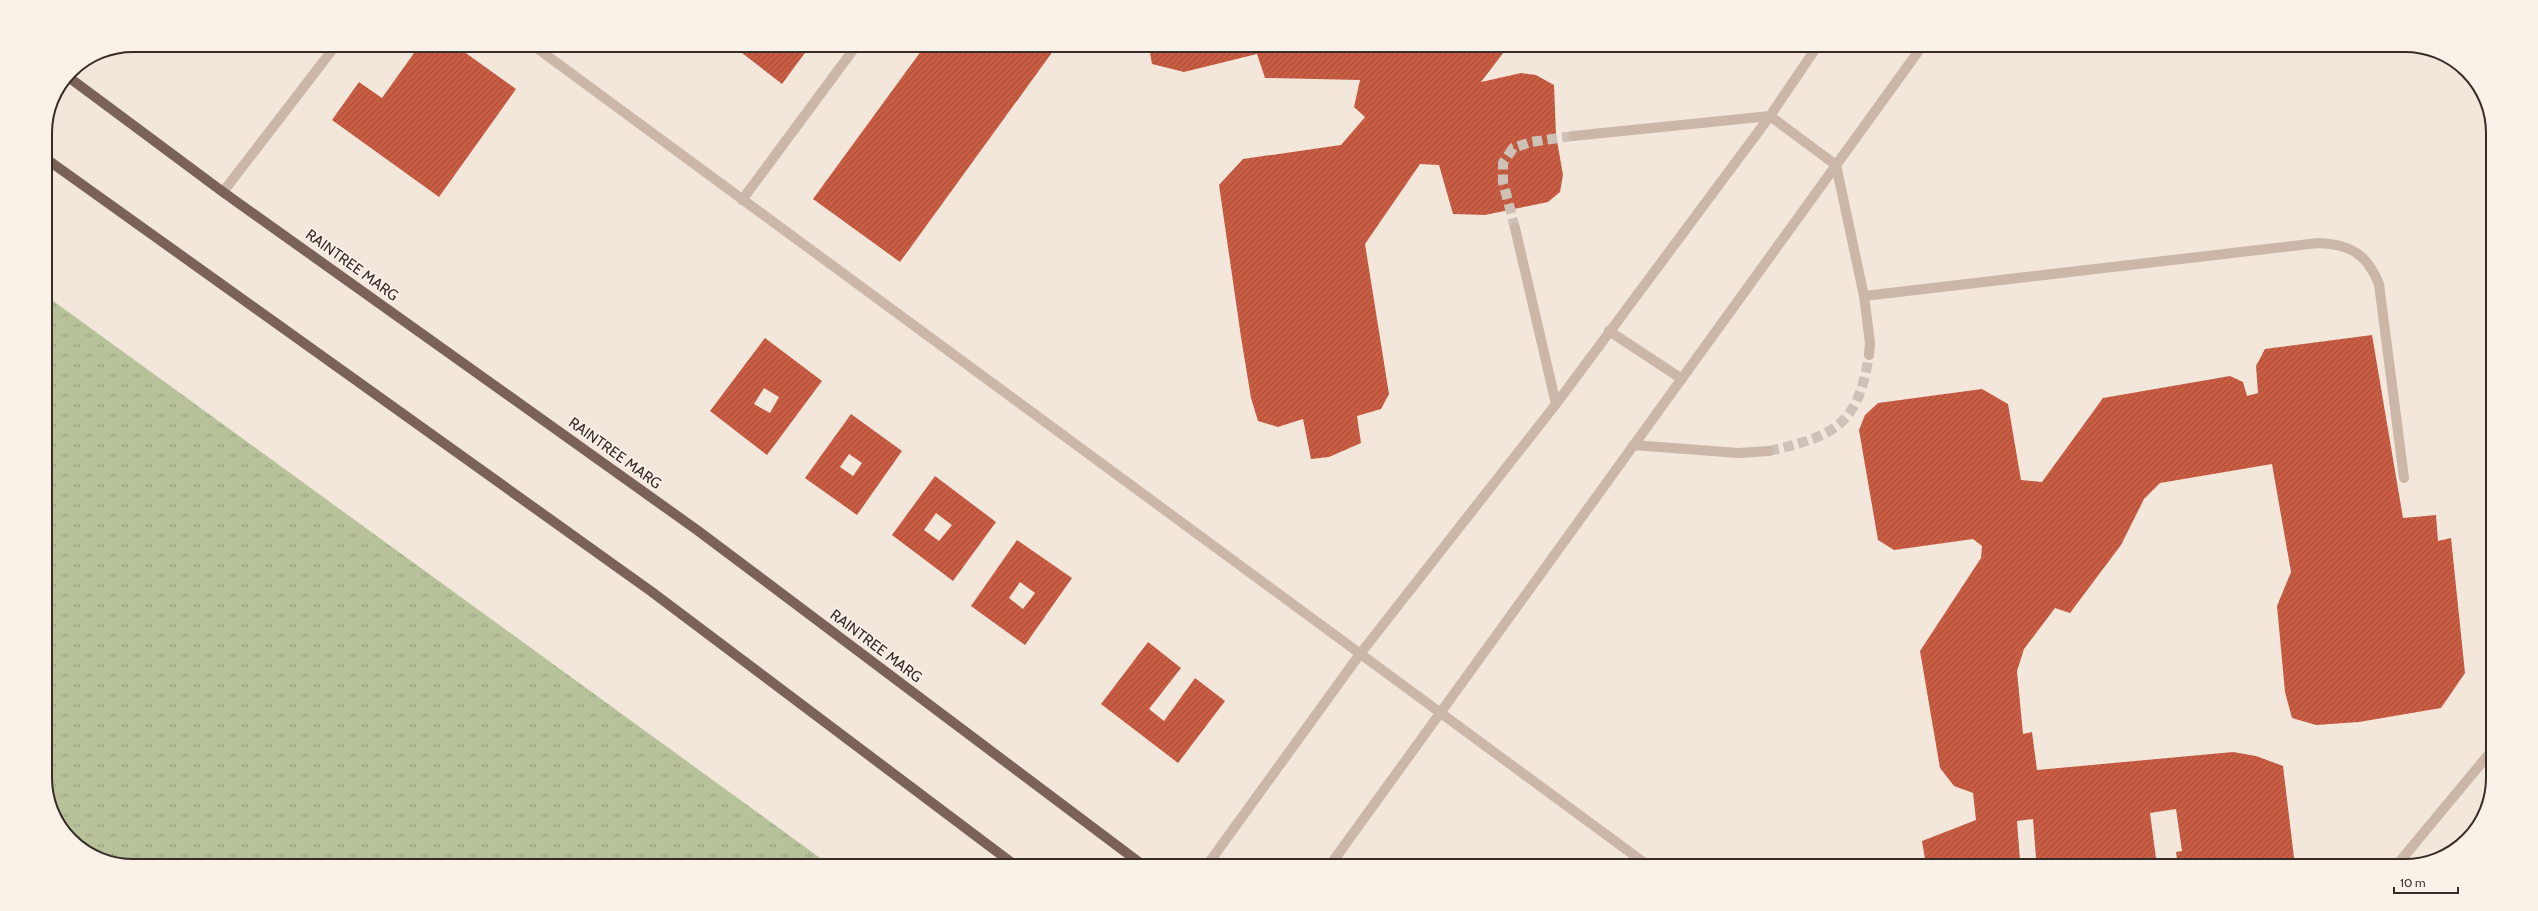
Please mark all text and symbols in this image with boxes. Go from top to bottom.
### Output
street label: RAINTREE MARG [302,225,402,305]
street label: RAINTREE MARG [565,413,665,493]
street label: RAINTREE MARG [827,606,925,686]
scale bar [2394,869,2458,895]
text: 10 m [2400,875,2426,890]

